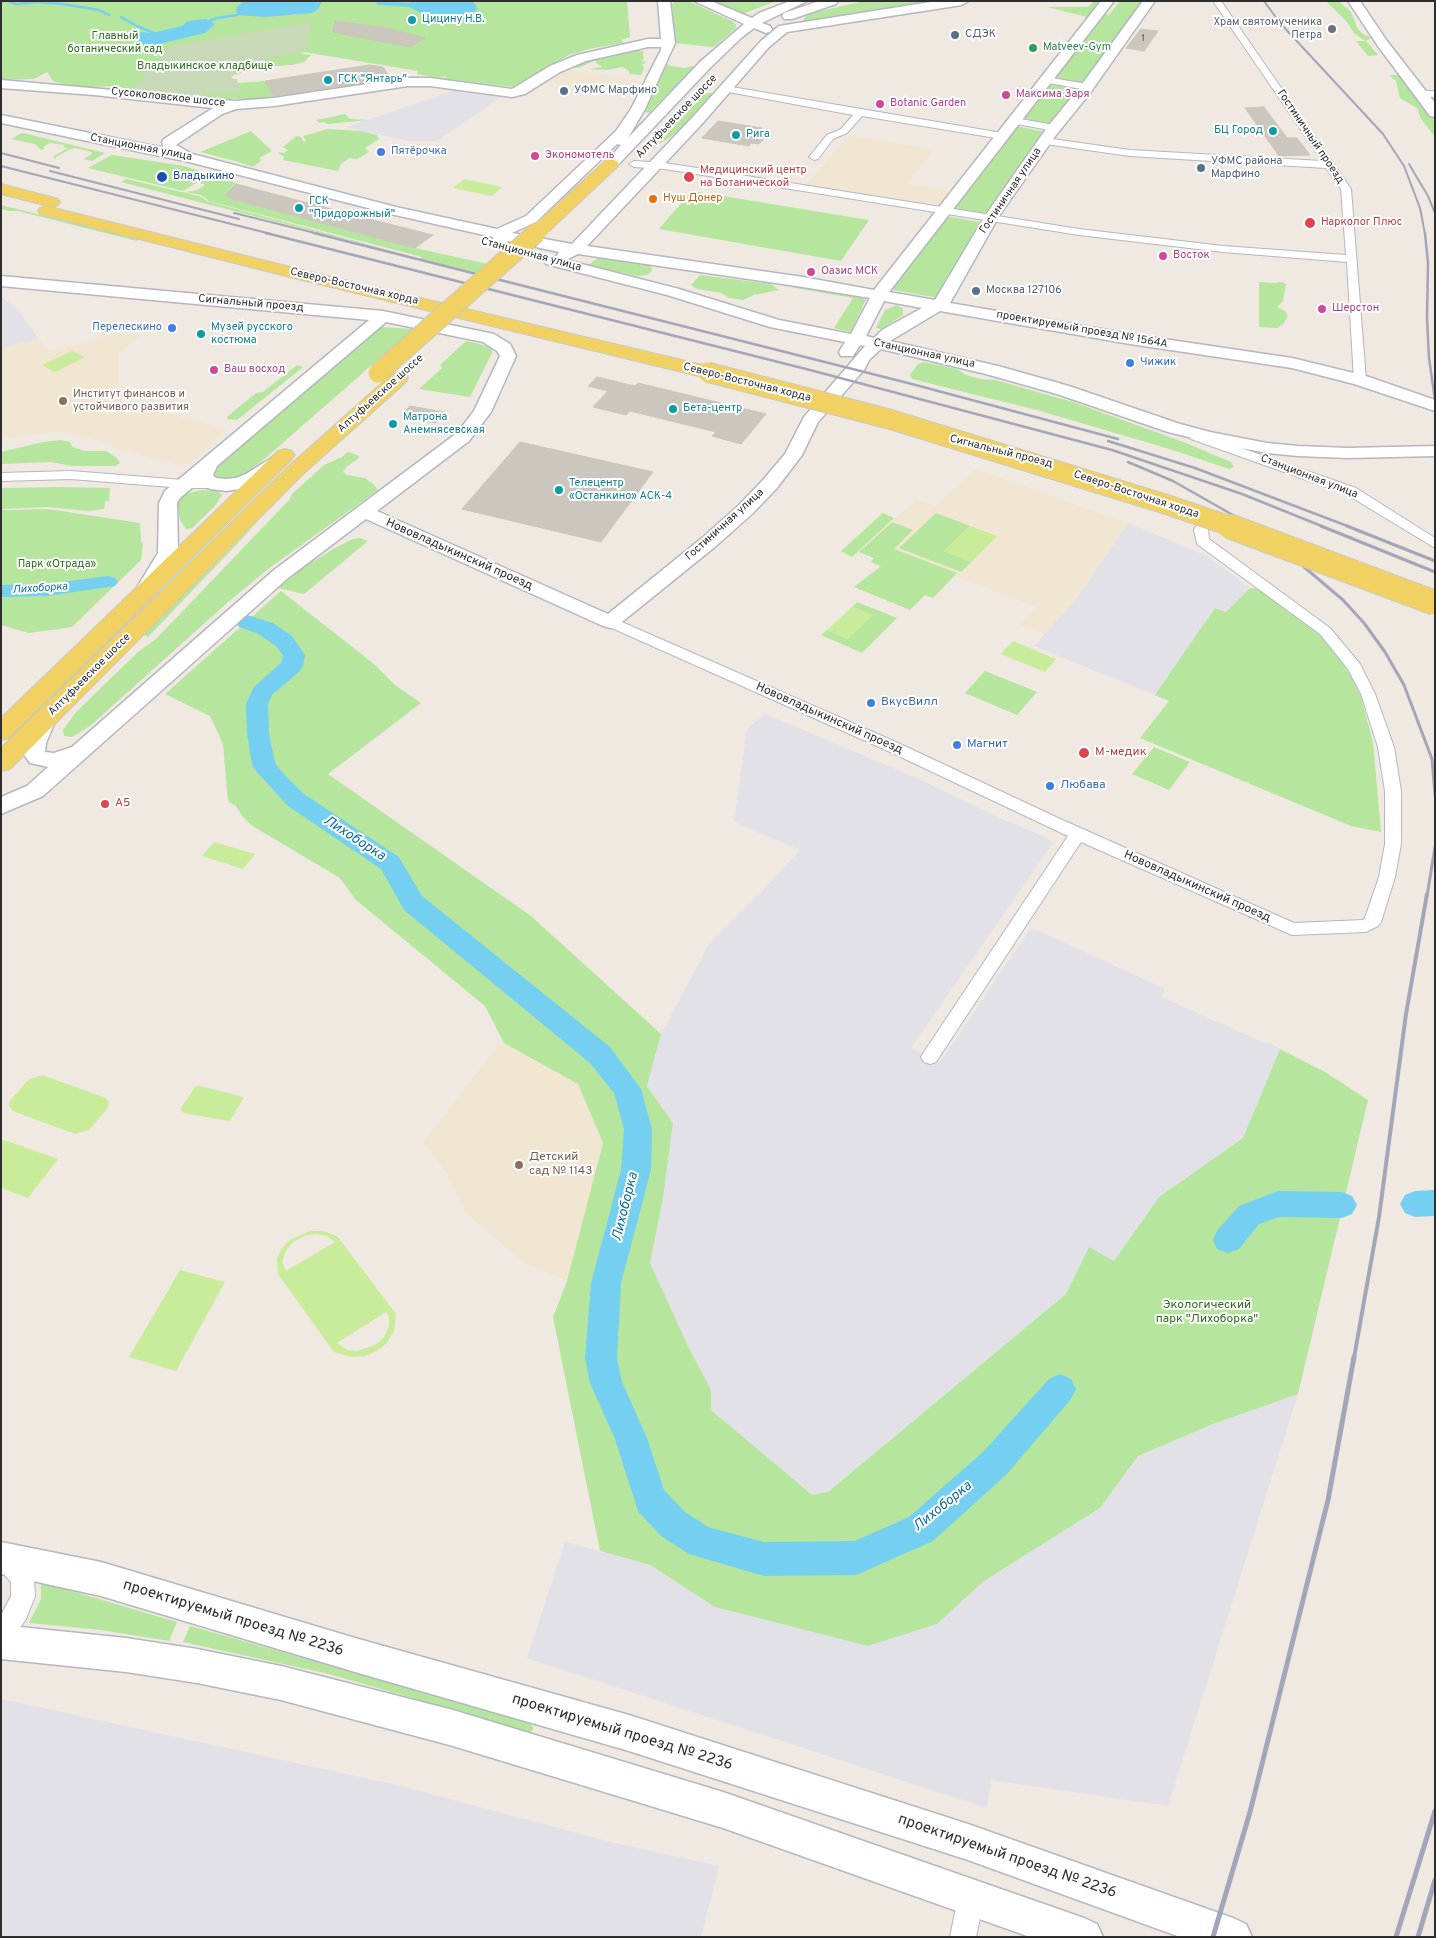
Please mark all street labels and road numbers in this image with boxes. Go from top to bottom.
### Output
street label: Алтуфьевское шоссе [634,72,720,162]
street label: Сусоколовское шоссе [110,85,226,111]
street label: Гостиничный проезд [1274,87,1346,187]
street label: Станционная улица [89,132,193,164]
street label: Гостиничная улица [977,145,1045,237]
street label: Станционная улица [479,235,583,275]
street label: Северо-Восточная хорда [289,266,419,308]
street label: Сигнальный проезд [198,293,304,315]
street label: проектируемый проезд № 1564А [995,308,1169,352]
street label: Станционная улица [872,337,976,371]
street label: Алтуфьевское шоссе [335,352,427,436]
street label: Северо-Восточная хорда [682,361,812,405]
street label: Сигнальный проезд [948,433,1054,471]
street label: Станционная улица [1258,452,1360,502]
street label: Северо-Восточная хорда [1072,468,1200,522]
street label: Гостиничная улица [683,486,767,564]
street label: Нововладыкинский проезд [383,516,535,594]
street label: Алтуфьевское шоссе [46,631,134,719]
street label: Нововладыкинский проезд [753,680,905,758]
street label: Нововладыкинский проезд [1121,848,1273,926]
street label: проектируемый проезд № 2236 [120,1577,346,1661]
street label: проектируемый проезд № 2236 [509,1691,735,1775]
street label: проектируемый проезд № 2236 [895,1811,1119,1903]

